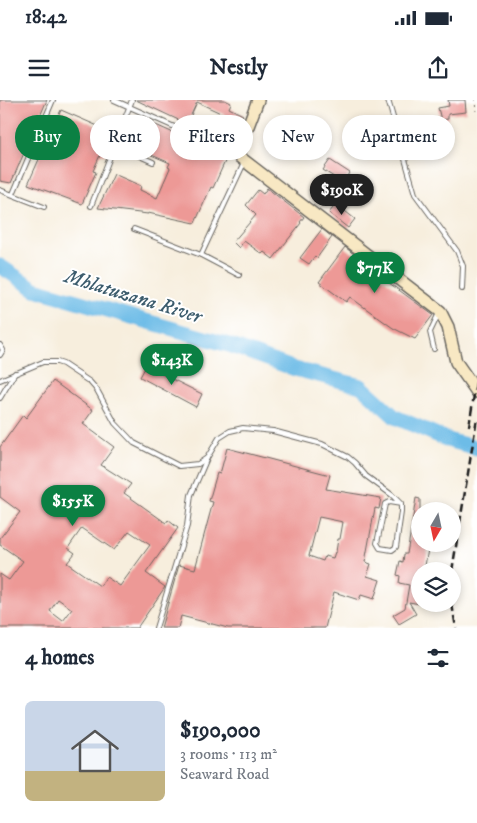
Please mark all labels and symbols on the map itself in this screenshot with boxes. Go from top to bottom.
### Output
pin: $190K [307,174,377,216]
pin: $77K [345,252,405,294]
water label: Mhlatuzana River [60,264,206,330]
pin: $143K [137,344,207,386]
pin: $155K [38,484,108,527]
north arrow [411,502,461,552]

